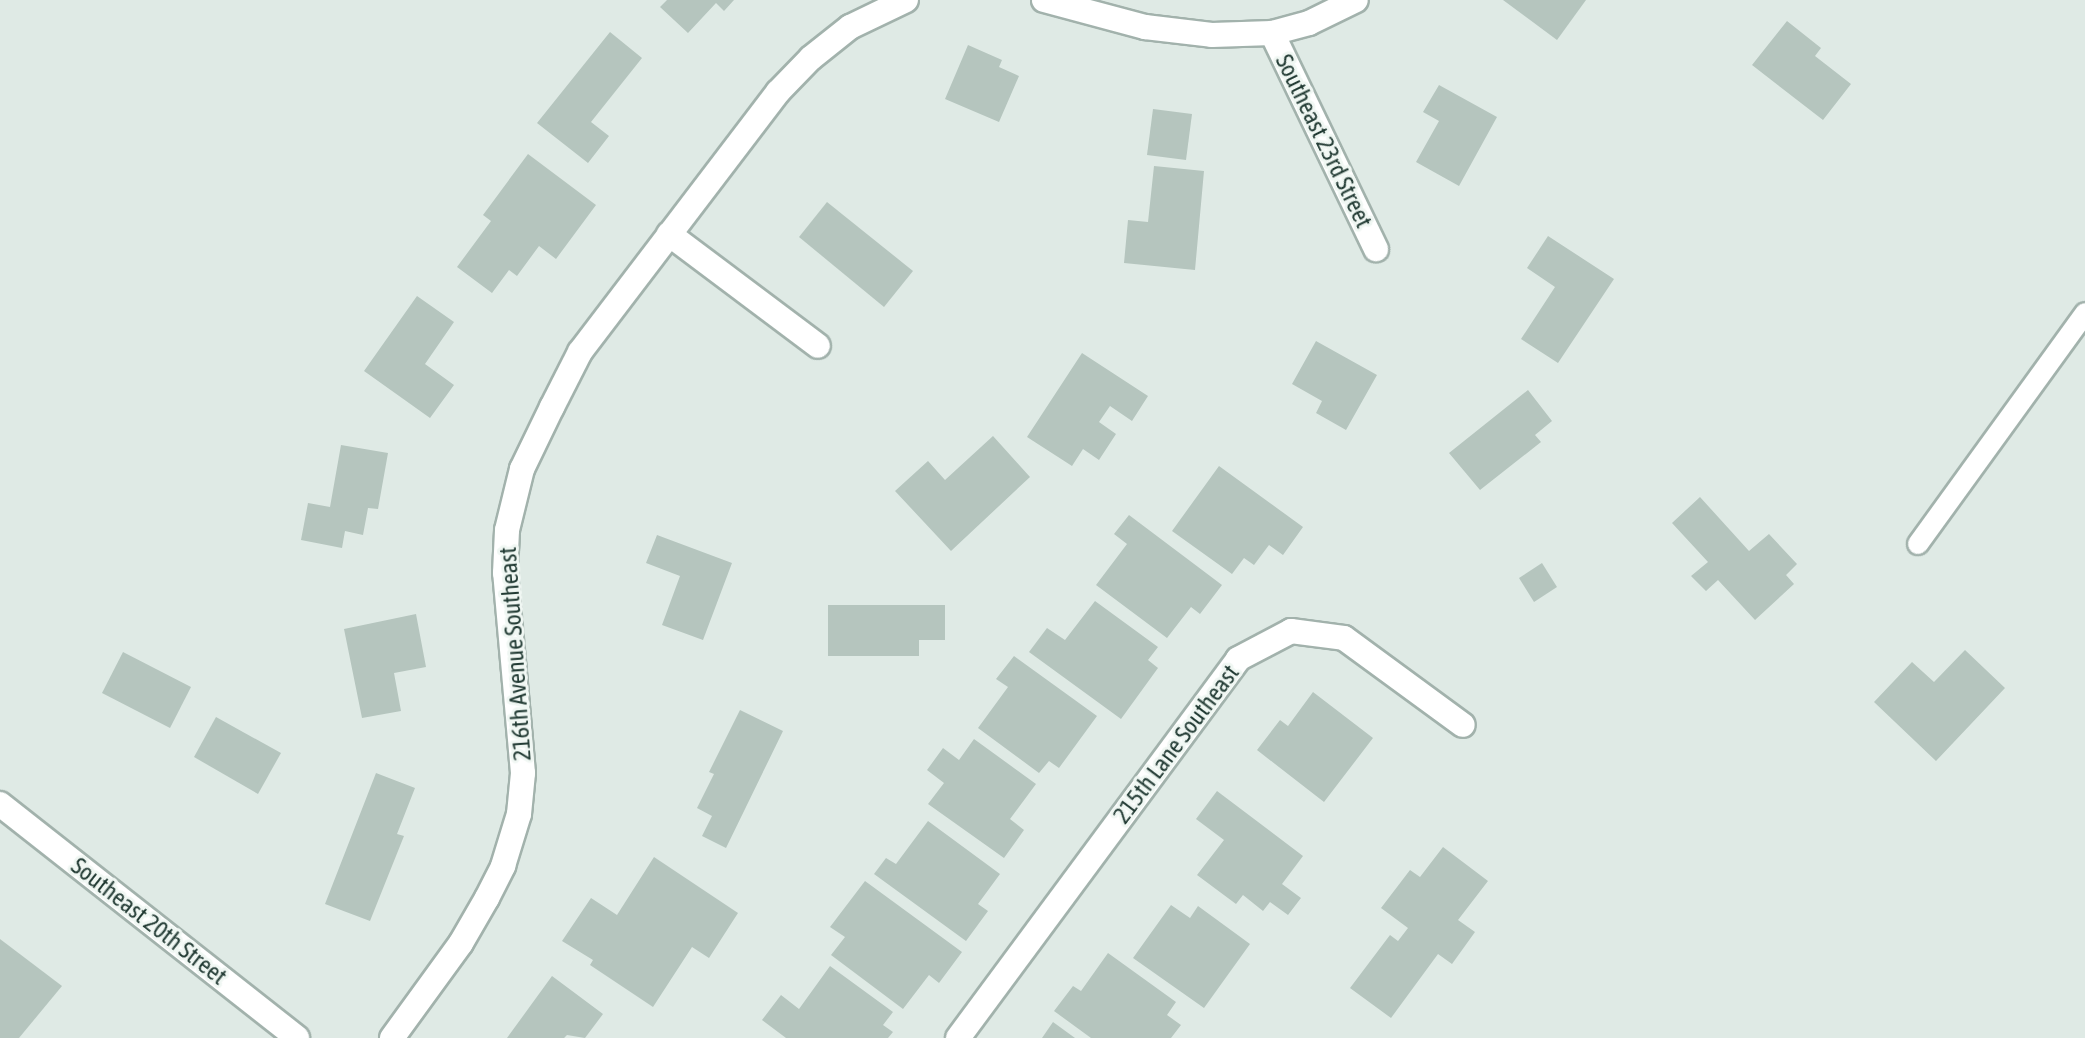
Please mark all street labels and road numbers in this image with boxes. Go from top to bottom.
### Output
street label: Southeast 23rd Street [1270,50,1378,232]
street label: 216th Avenue Southeast [493,546,537,762]
street label: 215th Lane Southeast [1107,659,1245,829]
street label: Southeast 20th Street [66,851,232,991]

